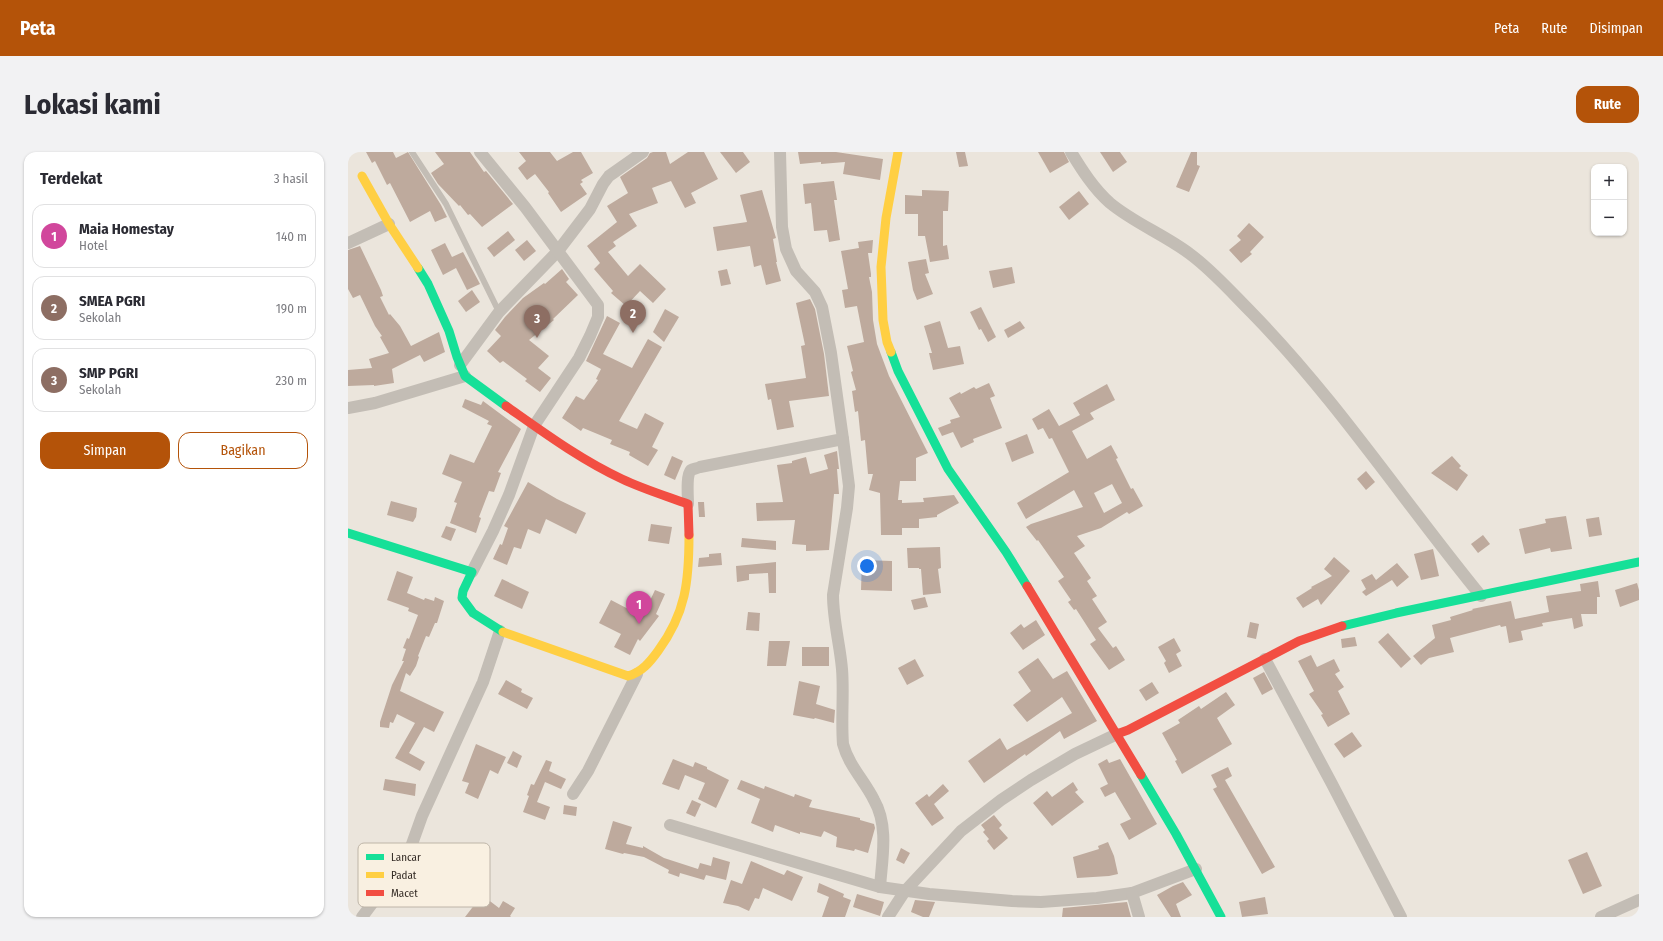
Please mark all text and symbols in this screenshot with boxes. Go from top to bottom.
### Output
text: Peta [20,17,55,40]
text: Peta [1494,20,1519,37]
text: Rute [1541,20,1568,37]
text: Disimpan [1590,20,1643,37]
button: Rute [1576,86,1639,123]
text: Lokasi kami [24,88,161,121]
map controls [1591,164,1627,236]
button: + [1591,164,1627,200]
text: Terdekat [40,168,102,189]
text: 3 hasil [274,171,308,186]
button: − [1591,200,1627,236]
text: Maia Homestay [79,220,174,238]
text: 1 [51,229,57,244]
text: 140 m [276,229,307,244]
text: Hotel [79,238,108,253]
text: SMEA PGRI [79,292,145,310]
pin: 2 [620,300,646,333]
text: 2 [51,301,57,316]
text: 190 m [276,301,307,316]
pin: 3 [524,305,550,338]
text: Sekolah [79,310,121,325]
text: SMP PGRI [79,364,138,382]
text: 3 [51,373,57,388]
text: 230 m [276,373,307,388]
text: Sekolah [79,382,121,397]
button: Simpan [40,432,170,469]
button: Bagikan [178,432,308,469]
your location [857,556,877,576]
pin: 1 [626,591,652,624]
legend [358,843,490,907]
text: Lancar [391,851,421,864]
text: Padat [391,869,417,882]
text: Macet [391,887,418,900]

